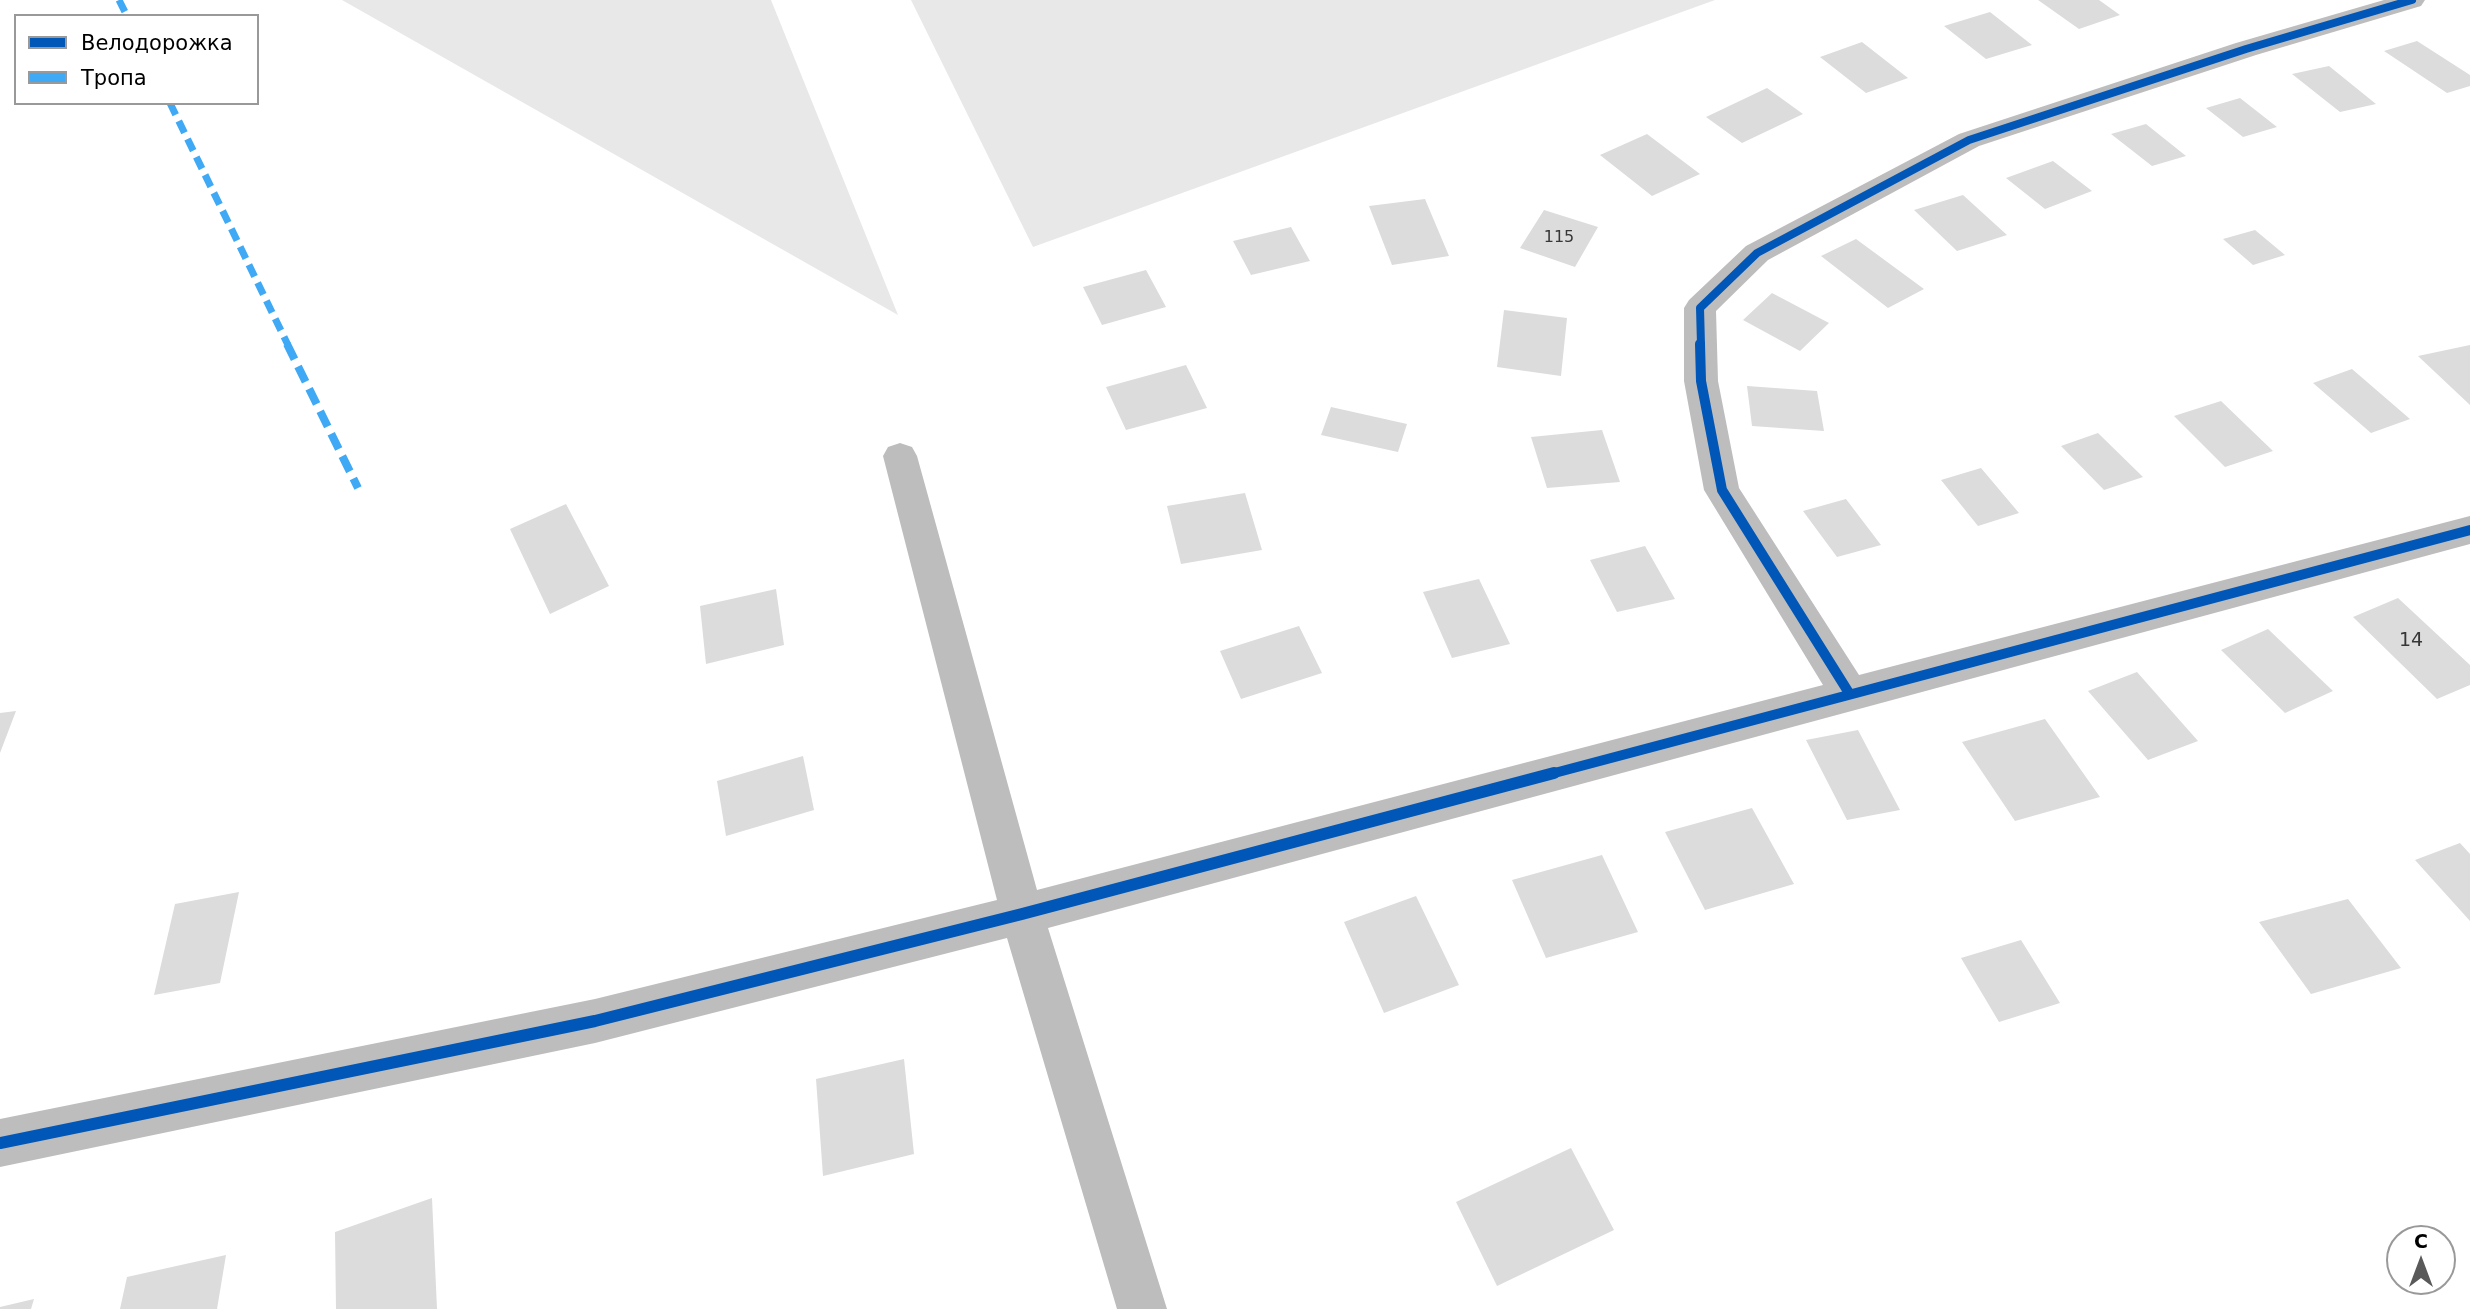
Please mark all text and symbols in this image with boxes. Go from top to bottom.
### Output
legend [14,14,259,105]
text: Велодорожка [81,31,233,55]
text: Тропа [81,66,147,90]
house number: 115 [1544,228,1574,248]
house number: 14 [2399,630,2423,652]
north arrow [2386,1225,2456,1295]
text: С [2414,1230,2428,1252]

